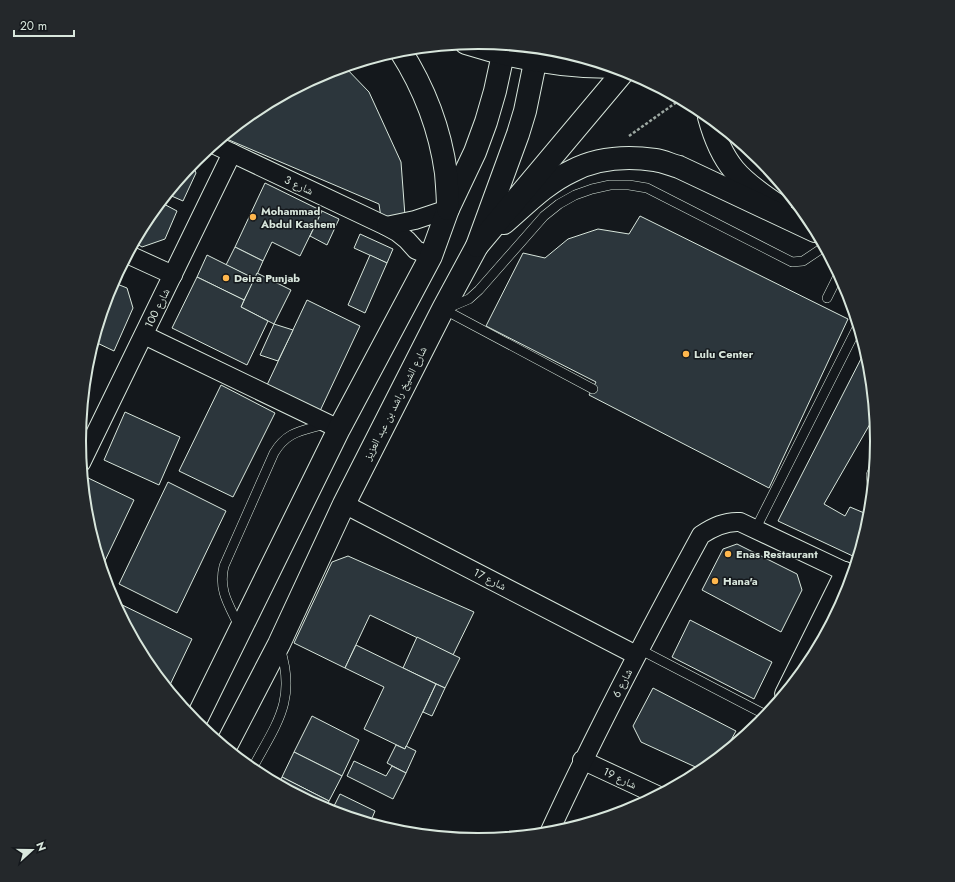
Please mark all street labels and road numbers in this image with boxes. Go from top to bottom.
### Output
street label: شارع 3 [282,171,316,199]
street label: شارع 100 [141,285,173,331]
street label: شارع الشيخ راشد بن عبد العزيز [359,343,431,464]
street label: شارع 17 [471,564,509,594]
street label: شارع 6 [608,666,636,700]
street label: شارع 19 [601,763,639,793]

